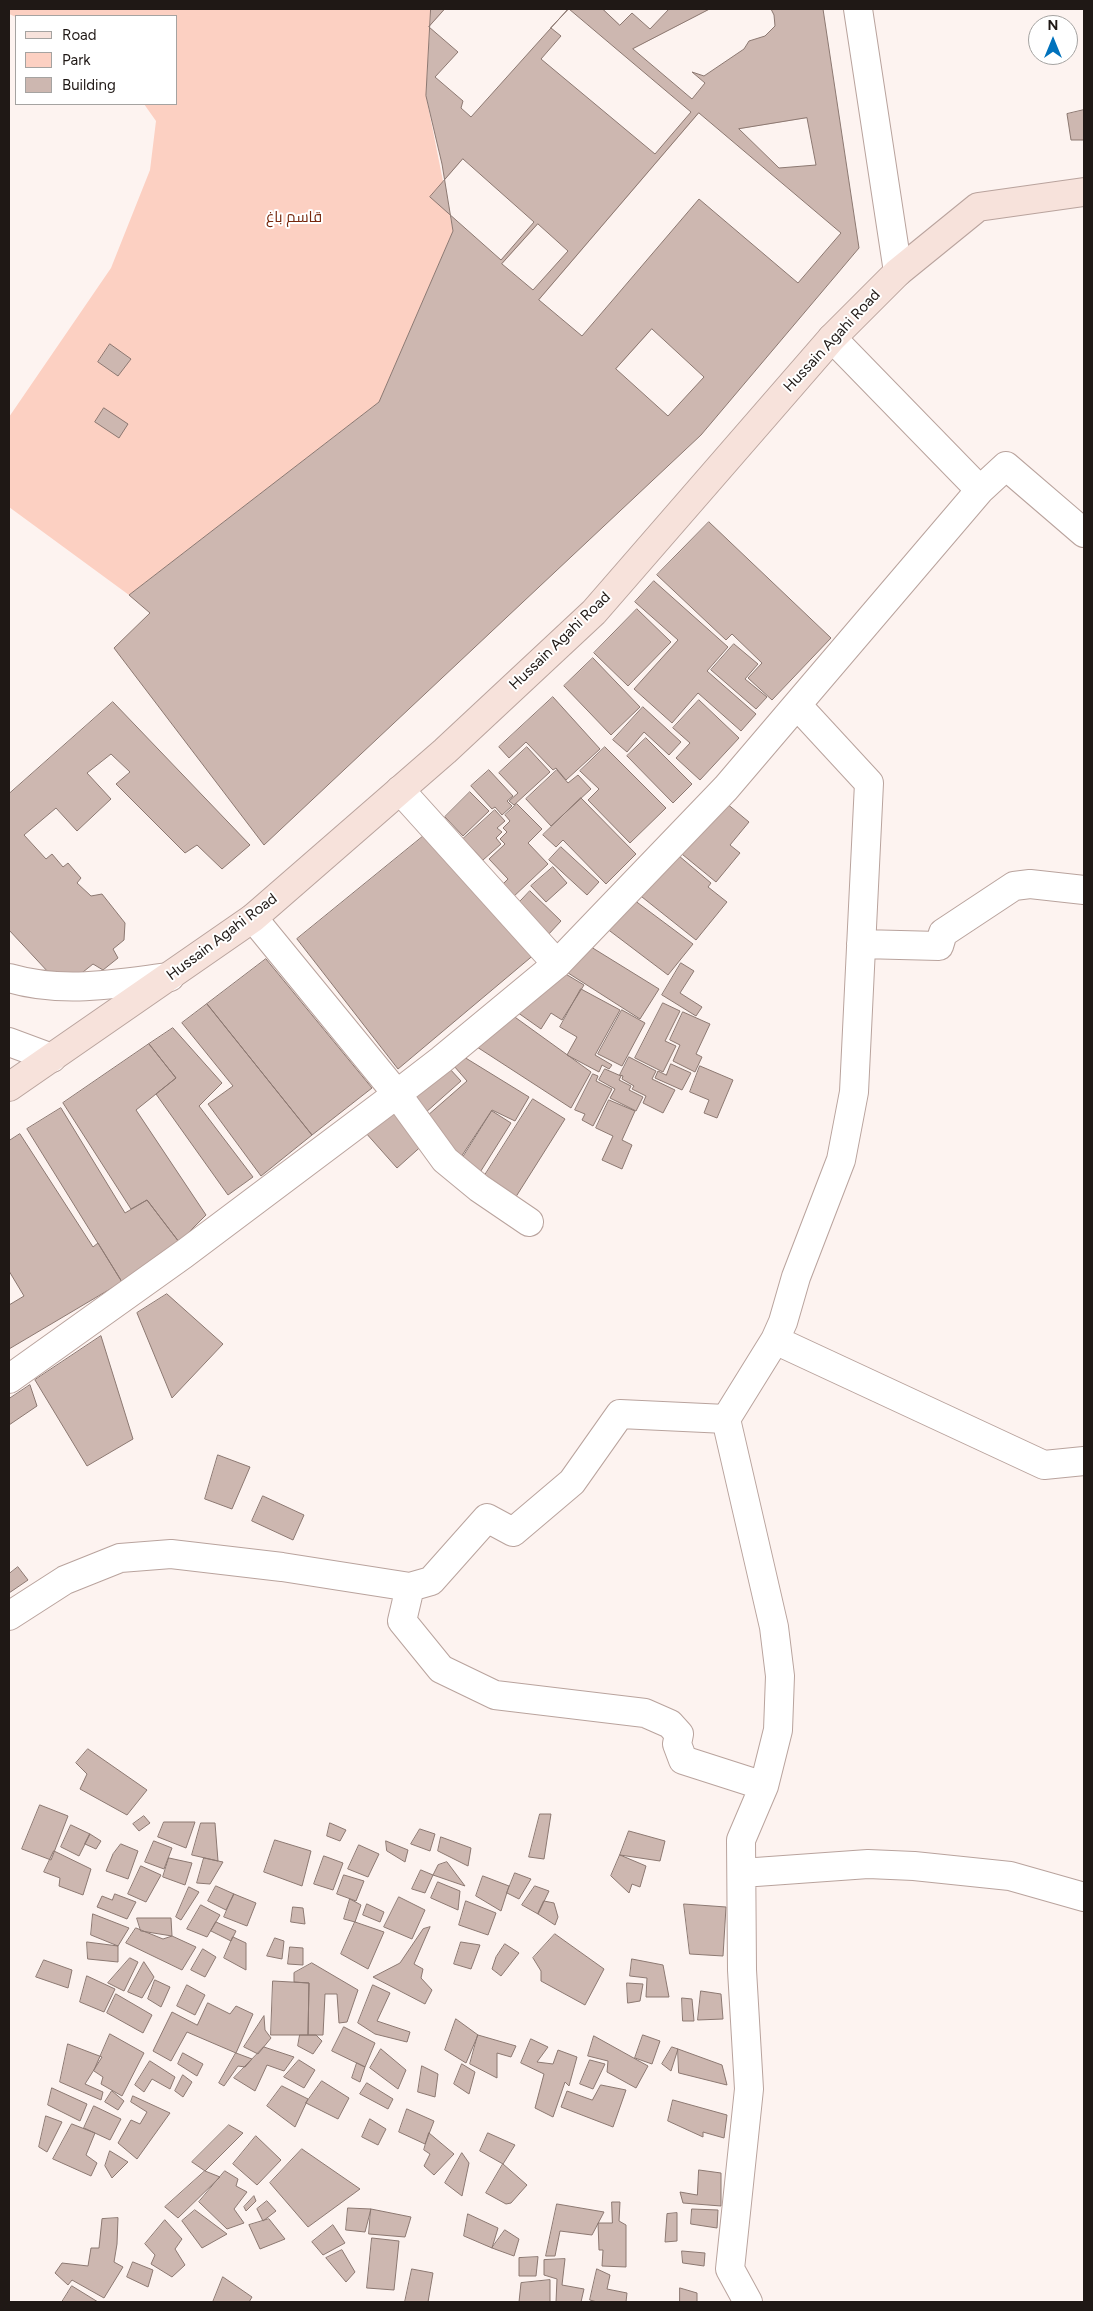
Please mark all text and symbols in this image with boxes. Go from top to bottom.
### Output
legend [15,15,178,105]
north arrow [1028,15,1078,65]
text: N [1048,17,1058,34]
text: Road [62,26,97,44]
text: Park [62,51,91,69]
text: Building [62,76,116,94]
park label: قاسم باغ [266,209,322,227]
street label: Hussain Agahi Road [780,286,884,396]
street label: Hussain Agahi Road [506,588,614,694]
street label: Hussain Agahi Road [163,890,281,984]

